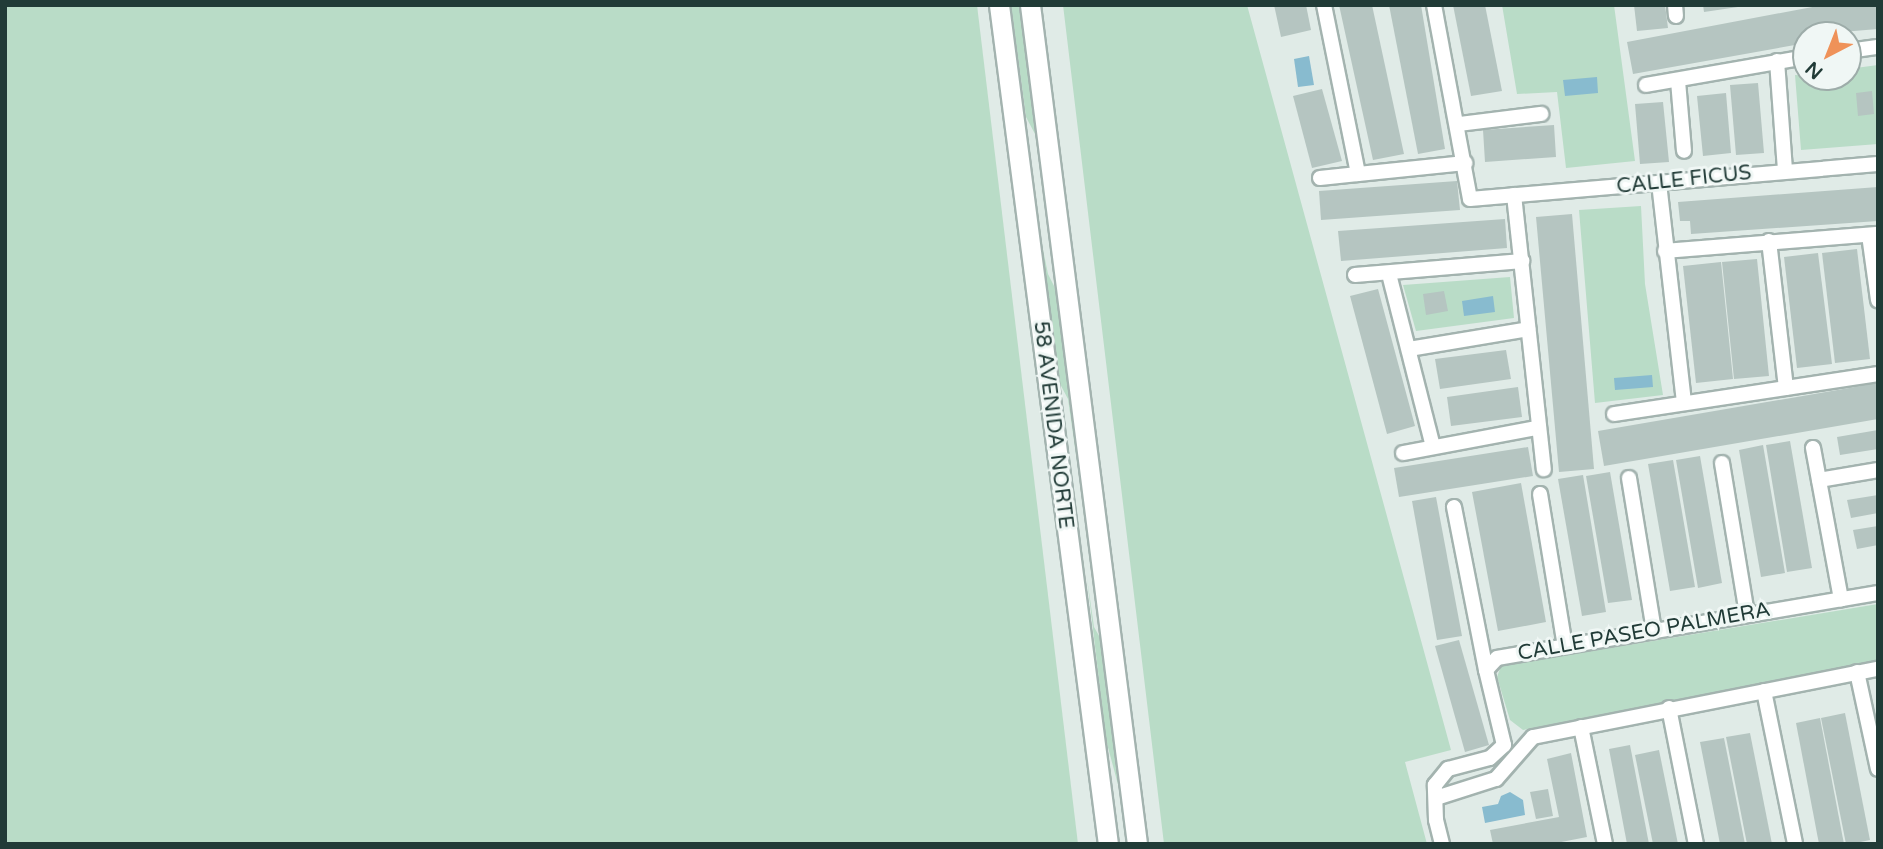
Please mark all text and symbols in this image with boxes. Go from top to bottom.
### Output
north arrow [1792,21,1862,91]
text: N [1801,57,1827,83]
street label: CALLE FICUS [1615,160,1753,200]
street label: 58 AVENIDA NORTE [1028,320,1078,530]
street label: CALLE PASEO PALMERA [1516,597,1772,667]

